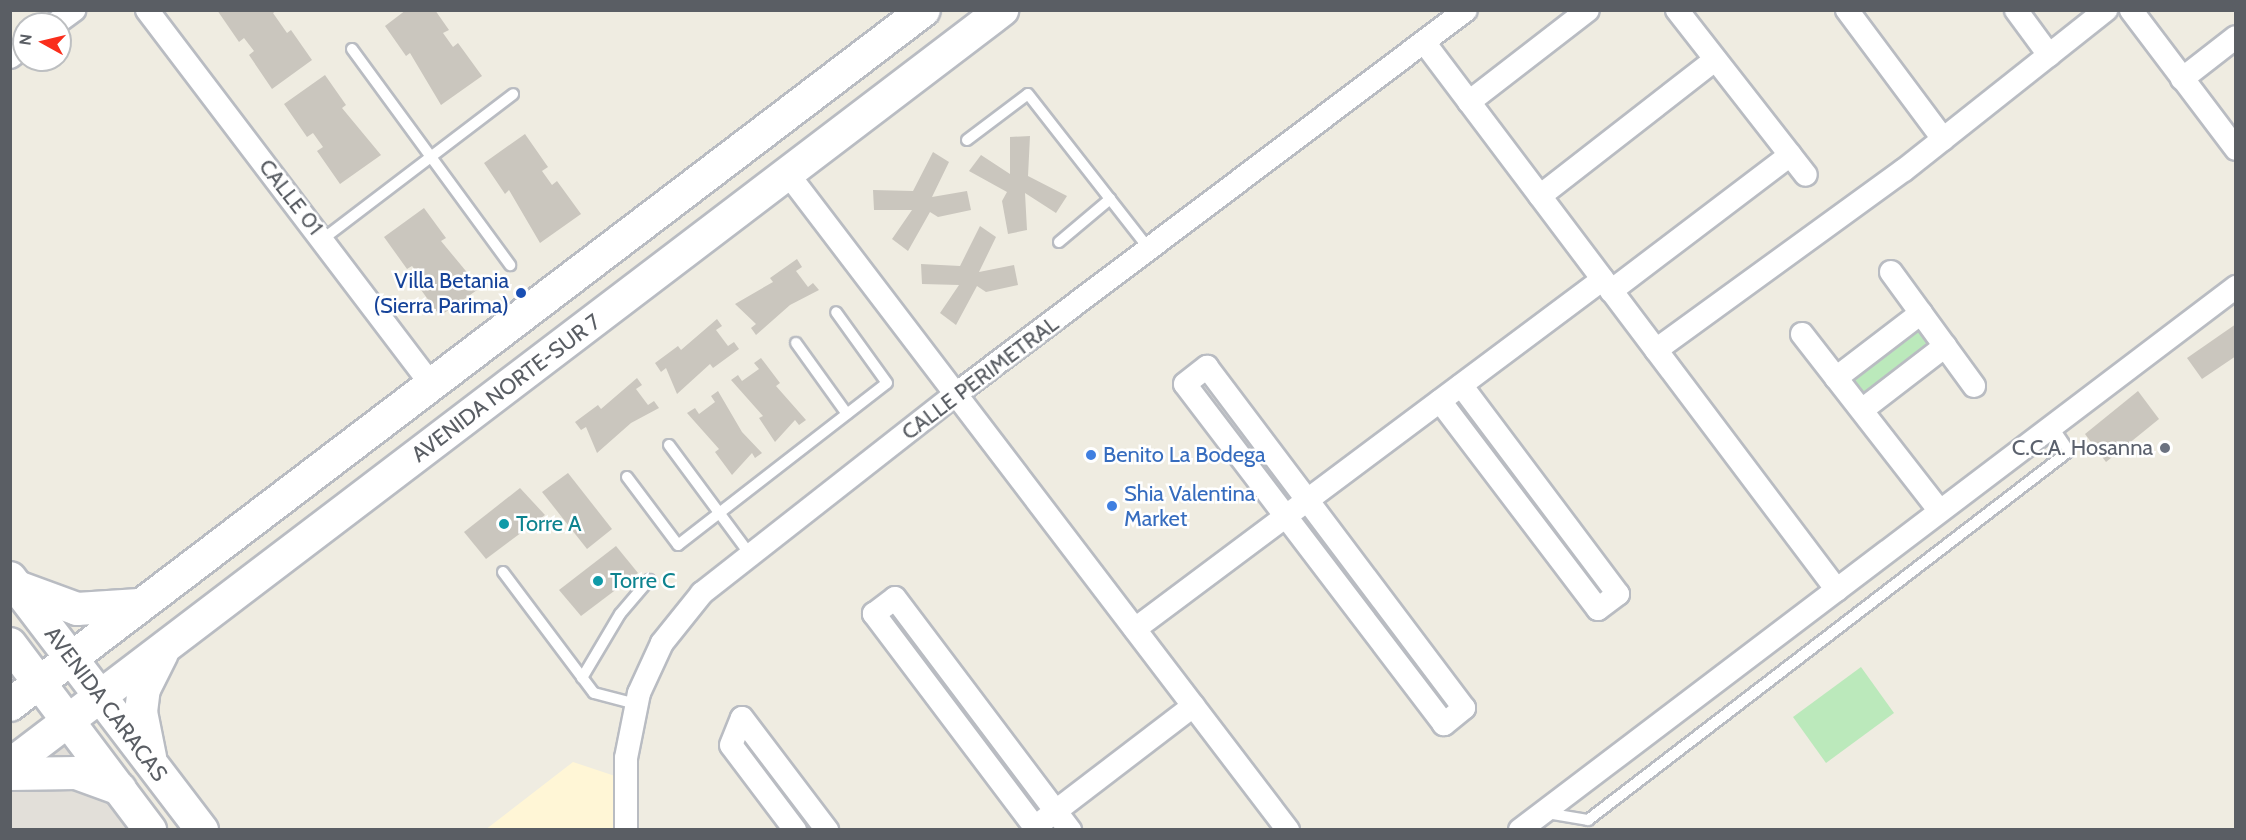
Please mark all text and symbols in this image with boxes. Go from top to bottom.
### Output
north arrow [12,12,72,72]
text: N [15,33,36,47]
street label: CALLE 01 [253,154,329,240]
place label: Villa Betania (Sierra Parima) [373,267,509,318]
marker: Villa Betania (Sierra Parima) [514,286,528,300]
street label: AVENIDA NORTE-SUR 7 [406,308,606,468]
street label: CALLE PERIMETRAL [896,310,1064,446]
place label: C.C.A. Hosanna [2012,435,2153,461]
marker: C.C.A. Hosanna [2158,441,2172,455]
place label: Benito La Bodega [1103,442,1265,468]
marker: Benito La Bodega [1084,448,1098,462]
place label: Shia Valentina Market [1124,480,1255,532]
marker: Shia Valentina Market [1105,499,1119,513]
place label: Torre A [516,511,581,537]
marker: Torre A [497,517,511,531]
place label: Torre C [610,568,675,594]
marker: Torre C [591,574,605,588]
street label: AVENIDA CARACAS [39,621,173,787]

